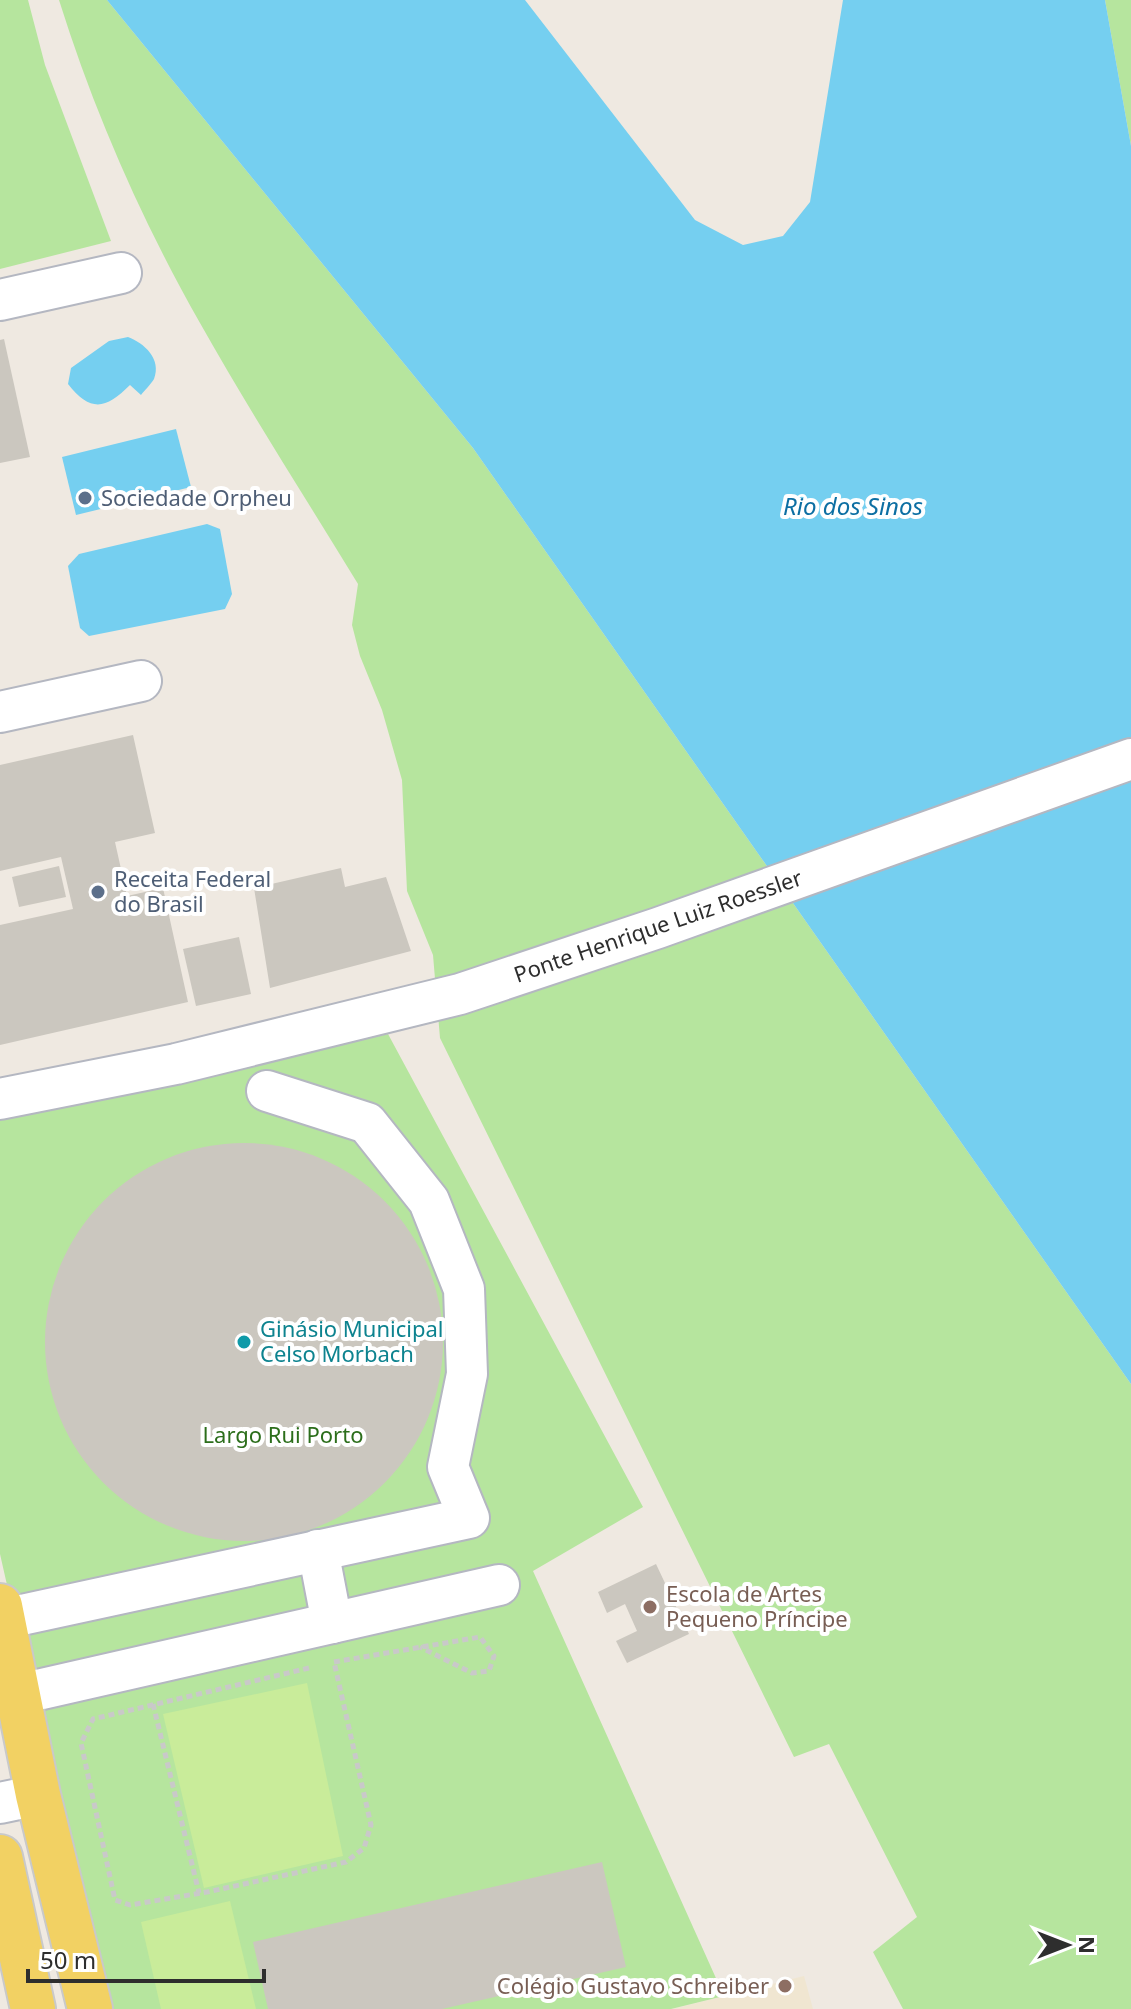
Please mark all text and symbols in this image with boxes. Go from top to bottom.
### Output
place label: Sociedade Orpheu [101,482,292,512]
marker: Sociedade Orpheu [76,489,94,507]
water label: Rio dos Sinos [783,489,923,522]
street label: Ponte Henrique Luiz Roessler [509,862,806,989]
place label: Receita Federal do Brasil [114,863,271,918]
marker: Receita Federal do Brasil [89,883,107,901]
place label: Ginásio Municipal Celso Morbach [260,1313,443,1368]
marker: Ginásio Municipal Celso Morbach [235,1333,253,1351]
park label: Largo Rui Porto [203,1419,363,1449]
place label: Escola de Artes Pequeno Príncipe [666,1578,848,1633]
marker: Escola de Artes Pequeno Príncipe [641,1598,659,1616]
north arrow [1027,1905,1107,1985]
scale bar [28,1933,264,1983]
text: N [1073,1936,1103,1954]
text: 50 m [40,1943,96,1976]
place label: Colégio Gustavo Schreiber [497,1970,769,2000]
marker: Colégio Gustavo Schreiber [776,1977,794,1995]

